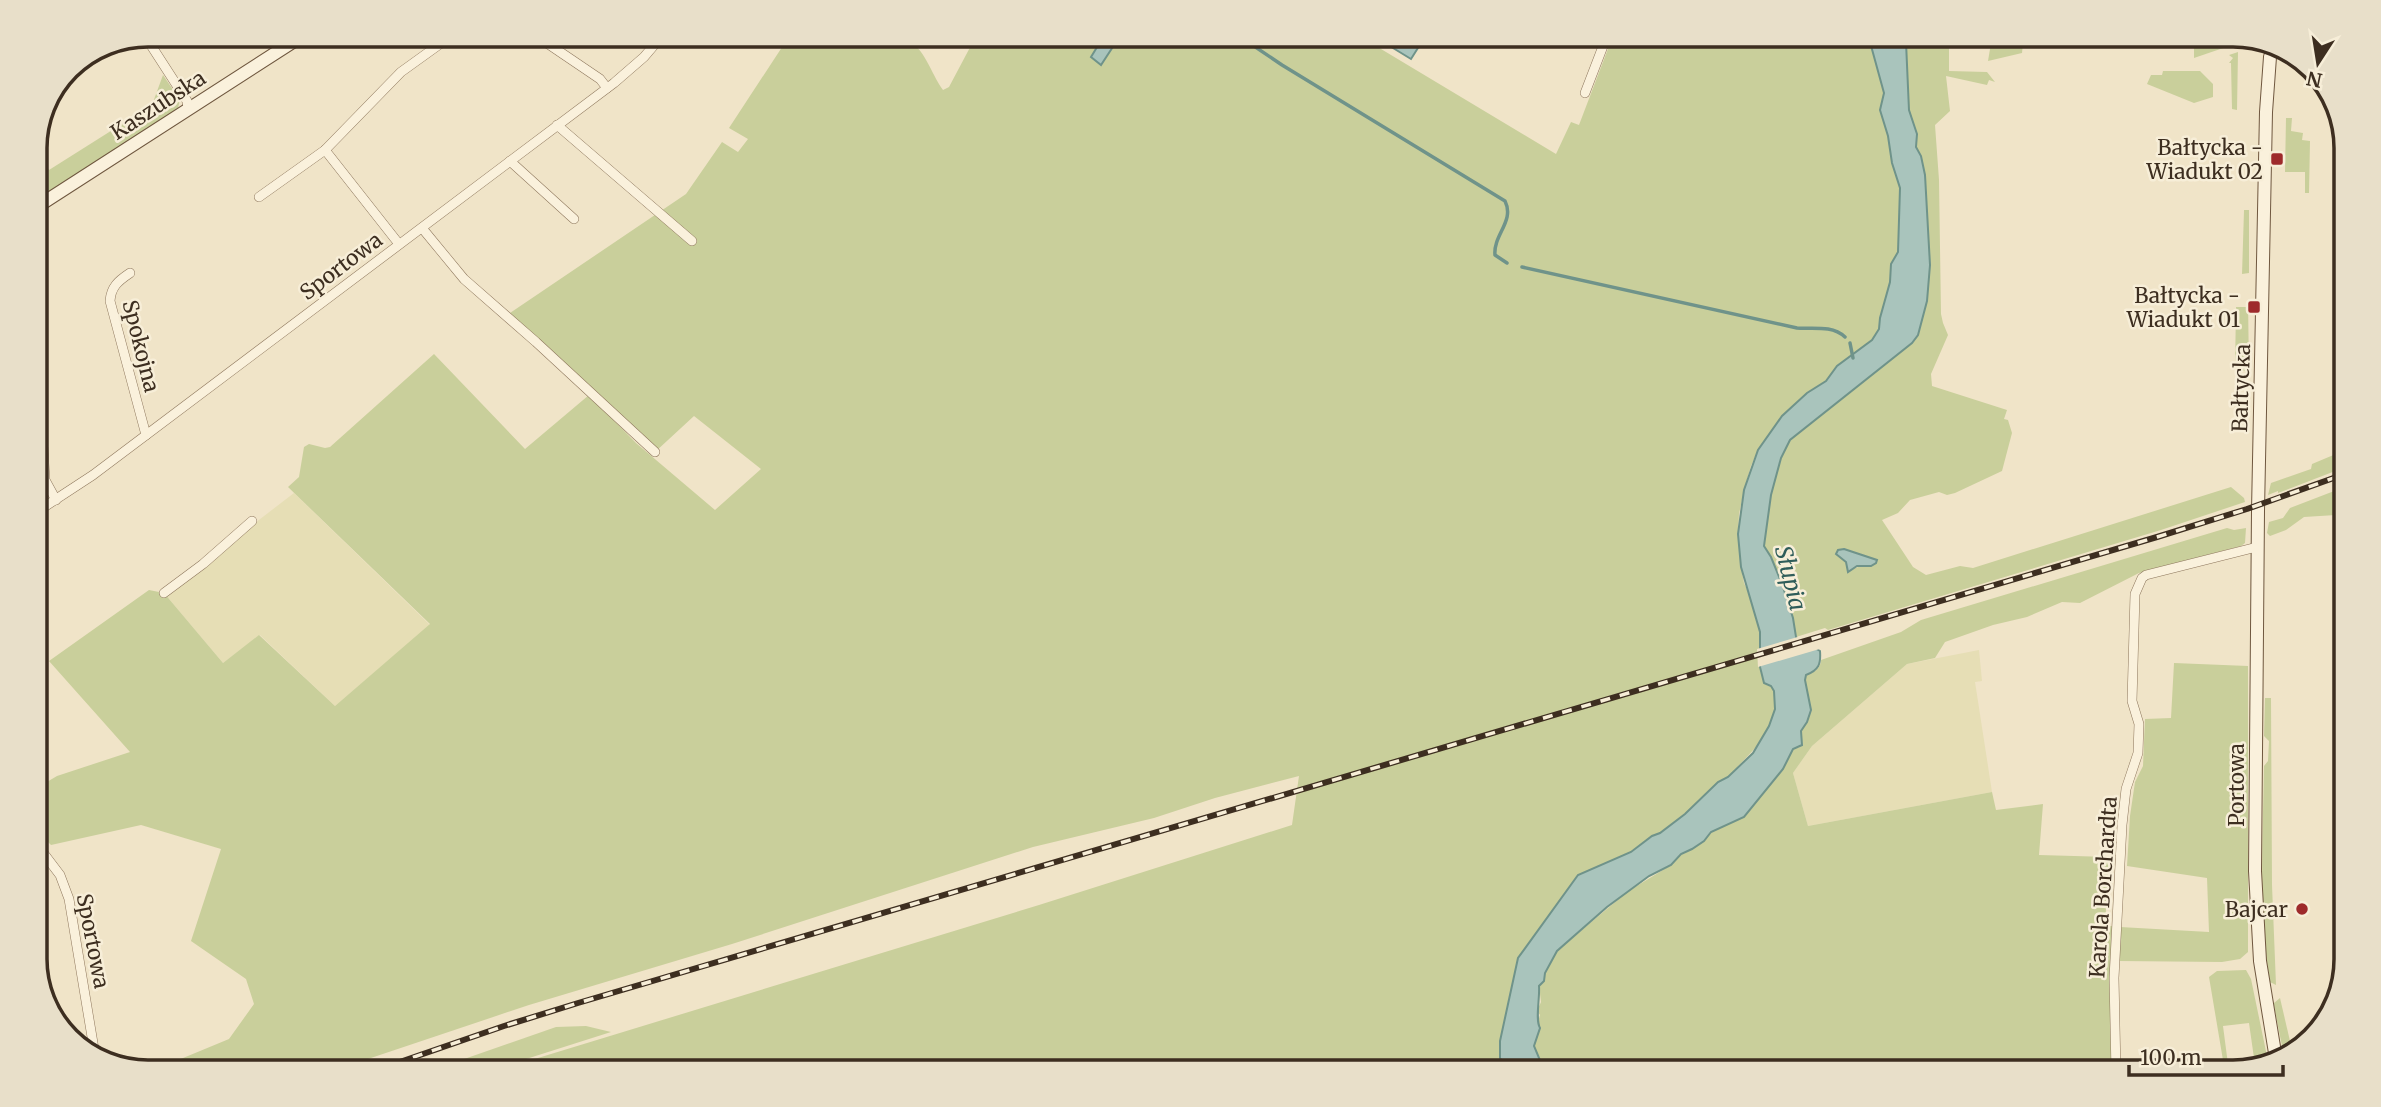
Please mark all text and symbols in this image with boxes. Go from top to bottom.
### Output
north arrow [2283,28,2353,98]
street label: Kaszubska [105,64,211,146]
text: N [2305,66,2324,93]
place label: Bałtycka - Wiadukt 02 [2146,134,2263,185]
marker: Bałtycka - Wiadukt 02 [2269,151,2285,167]
street label: Sportowa [294,226,388,306]
place label: Bałtycka - Wiadukt 01 [2126,282,2240,333]
street label: Spokojna [117,297,165,395]
marker: Bałtycka - Wiadukt 01 [2246,299,2262,315]
street label: Bałtycka [2226,343,2256,433]
water label: Słupia [1769,543,1813,613]
street label: Portowa [2223,743,2250,827]
street label: Karola Borchardta [2083,795,2123,979]
street label: Sportowa [71,891,115,991]
place label: Bajcar [2225,896,2288,923]
marker: Bajcar [2294,901,2310,917]
scale bar [2129,1034,2283,1078]
text: 100 m [2140,1044,2202,1071]

